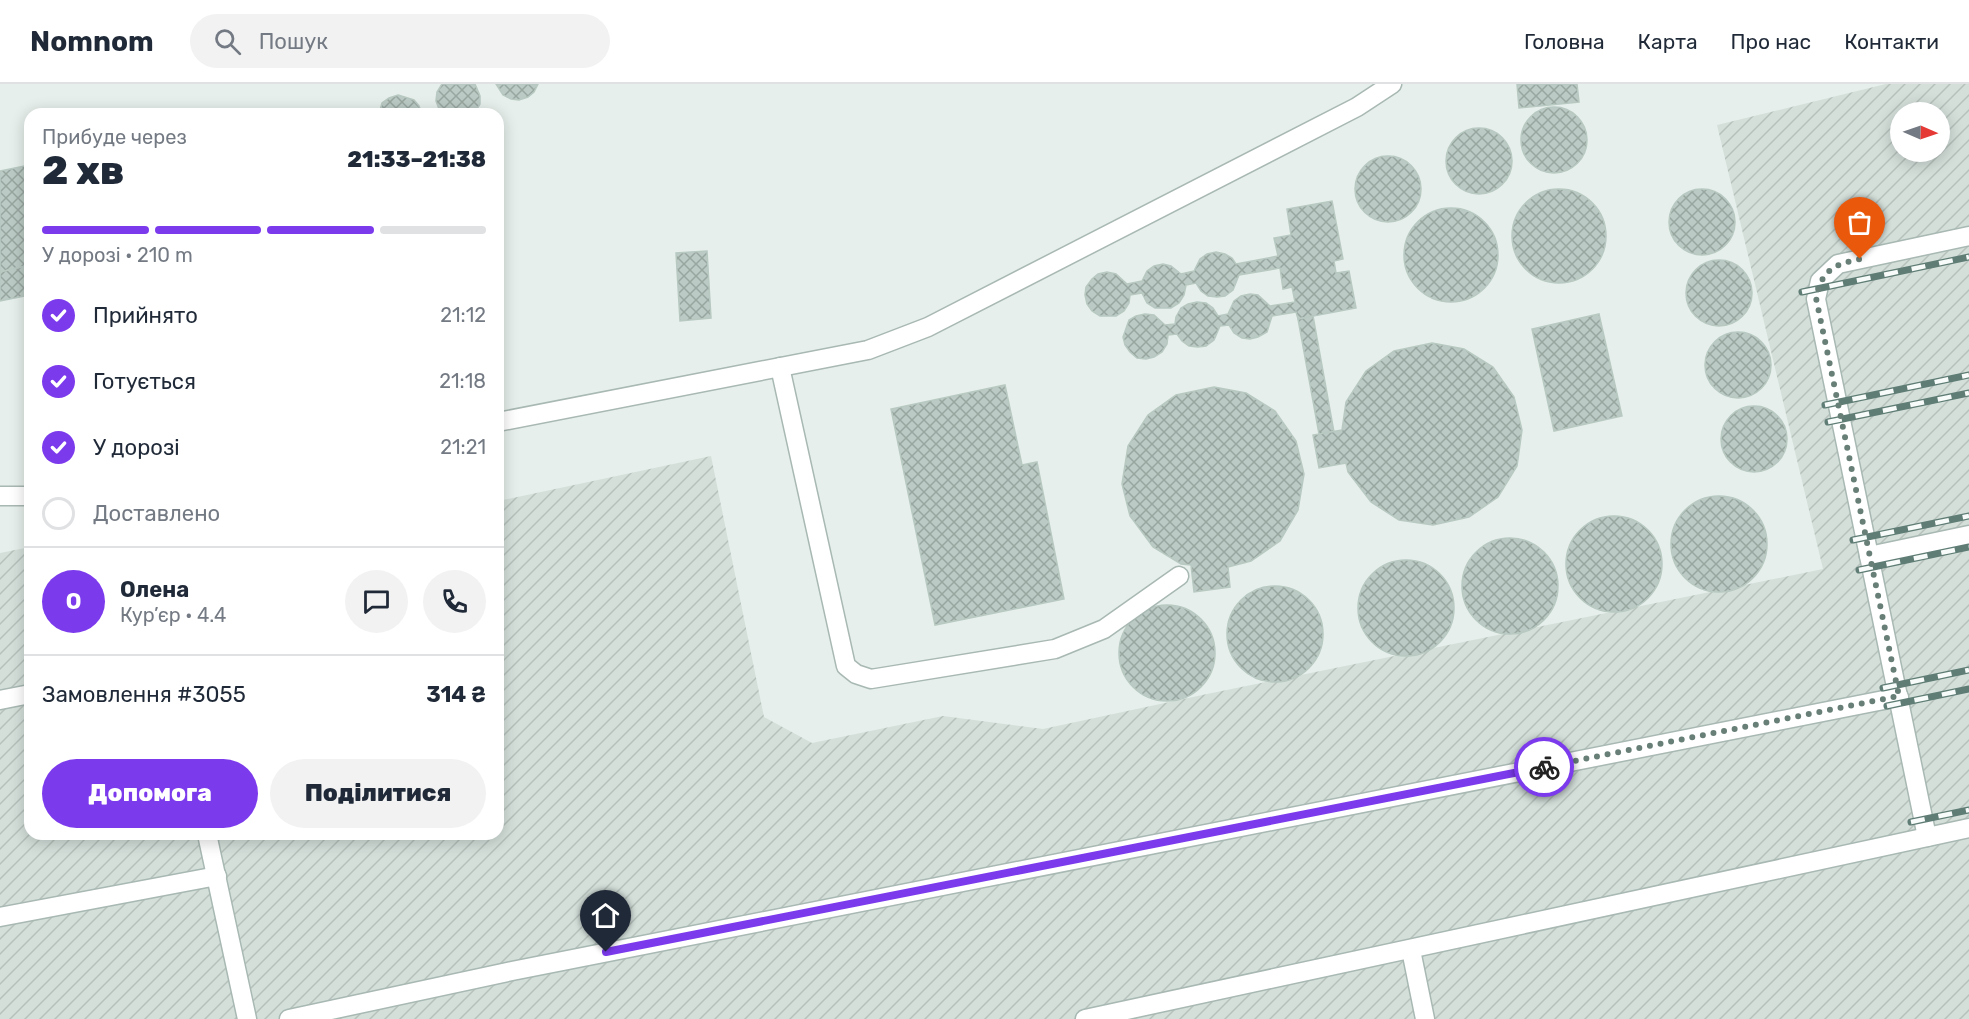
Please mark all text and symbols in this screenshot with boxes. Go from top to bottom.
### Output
search box [190,14,610,68]
text: Nomnom [30,25,154,58]
icon: search [211,25,244,58]
text: Пошук [259,28,328,55]
text: Головна [1524,29,1605,54]
text: Карта [1638,29,1698,54]
text: Про нас [1731,29,1811,54]
text: Контакти [1844,29,1939,54]
north arrow [1890,102,1950,162]
map controls [1890,102,1950,162]
text: Прибуде через [42,125,187,149]
text: 21:33–21:38 [347,146,486,173]
text: 2 хв [42,148,124,194]
pin [1834,197,1885,259]
icon: bag [1843,206,1876,239]
text: У дорозі · 210 m [42,243,193,267]
icon: check [42,299,75,332]
text: Прийнято [93,302,198,329]
text: 21:12 [440,303,486,327]
icon: check [42,365,75,398]
text: Готується [93,368,196,395]
text: 21:18 [439,369,486,393]
icon: check [42,431,75,464]
text: У дорозі [93,434,180,461]
text: 21:21 [440,435,486,459]
text: Доставлено [93,500,220,527]
button: chat [345,570,408,633]
button: phone [423,570,486,633]
text: Олена [120,576,189,603]
text: О [66,588,81,615]
text: Кур’єр · 4.4 [120,603,226,627]
text: Замовлення #3055 [42,681,246,708]
text: 314 ₴ [426,681,486,708]
courier [1514,737,1574,797]
icon: bike [1528,751,1561,784]
button: Допомога [42,759,258,828]
button: Поділитися [270,759,486,828]
pin [580,890,631,952]
icon: home [589,899,622,932]

